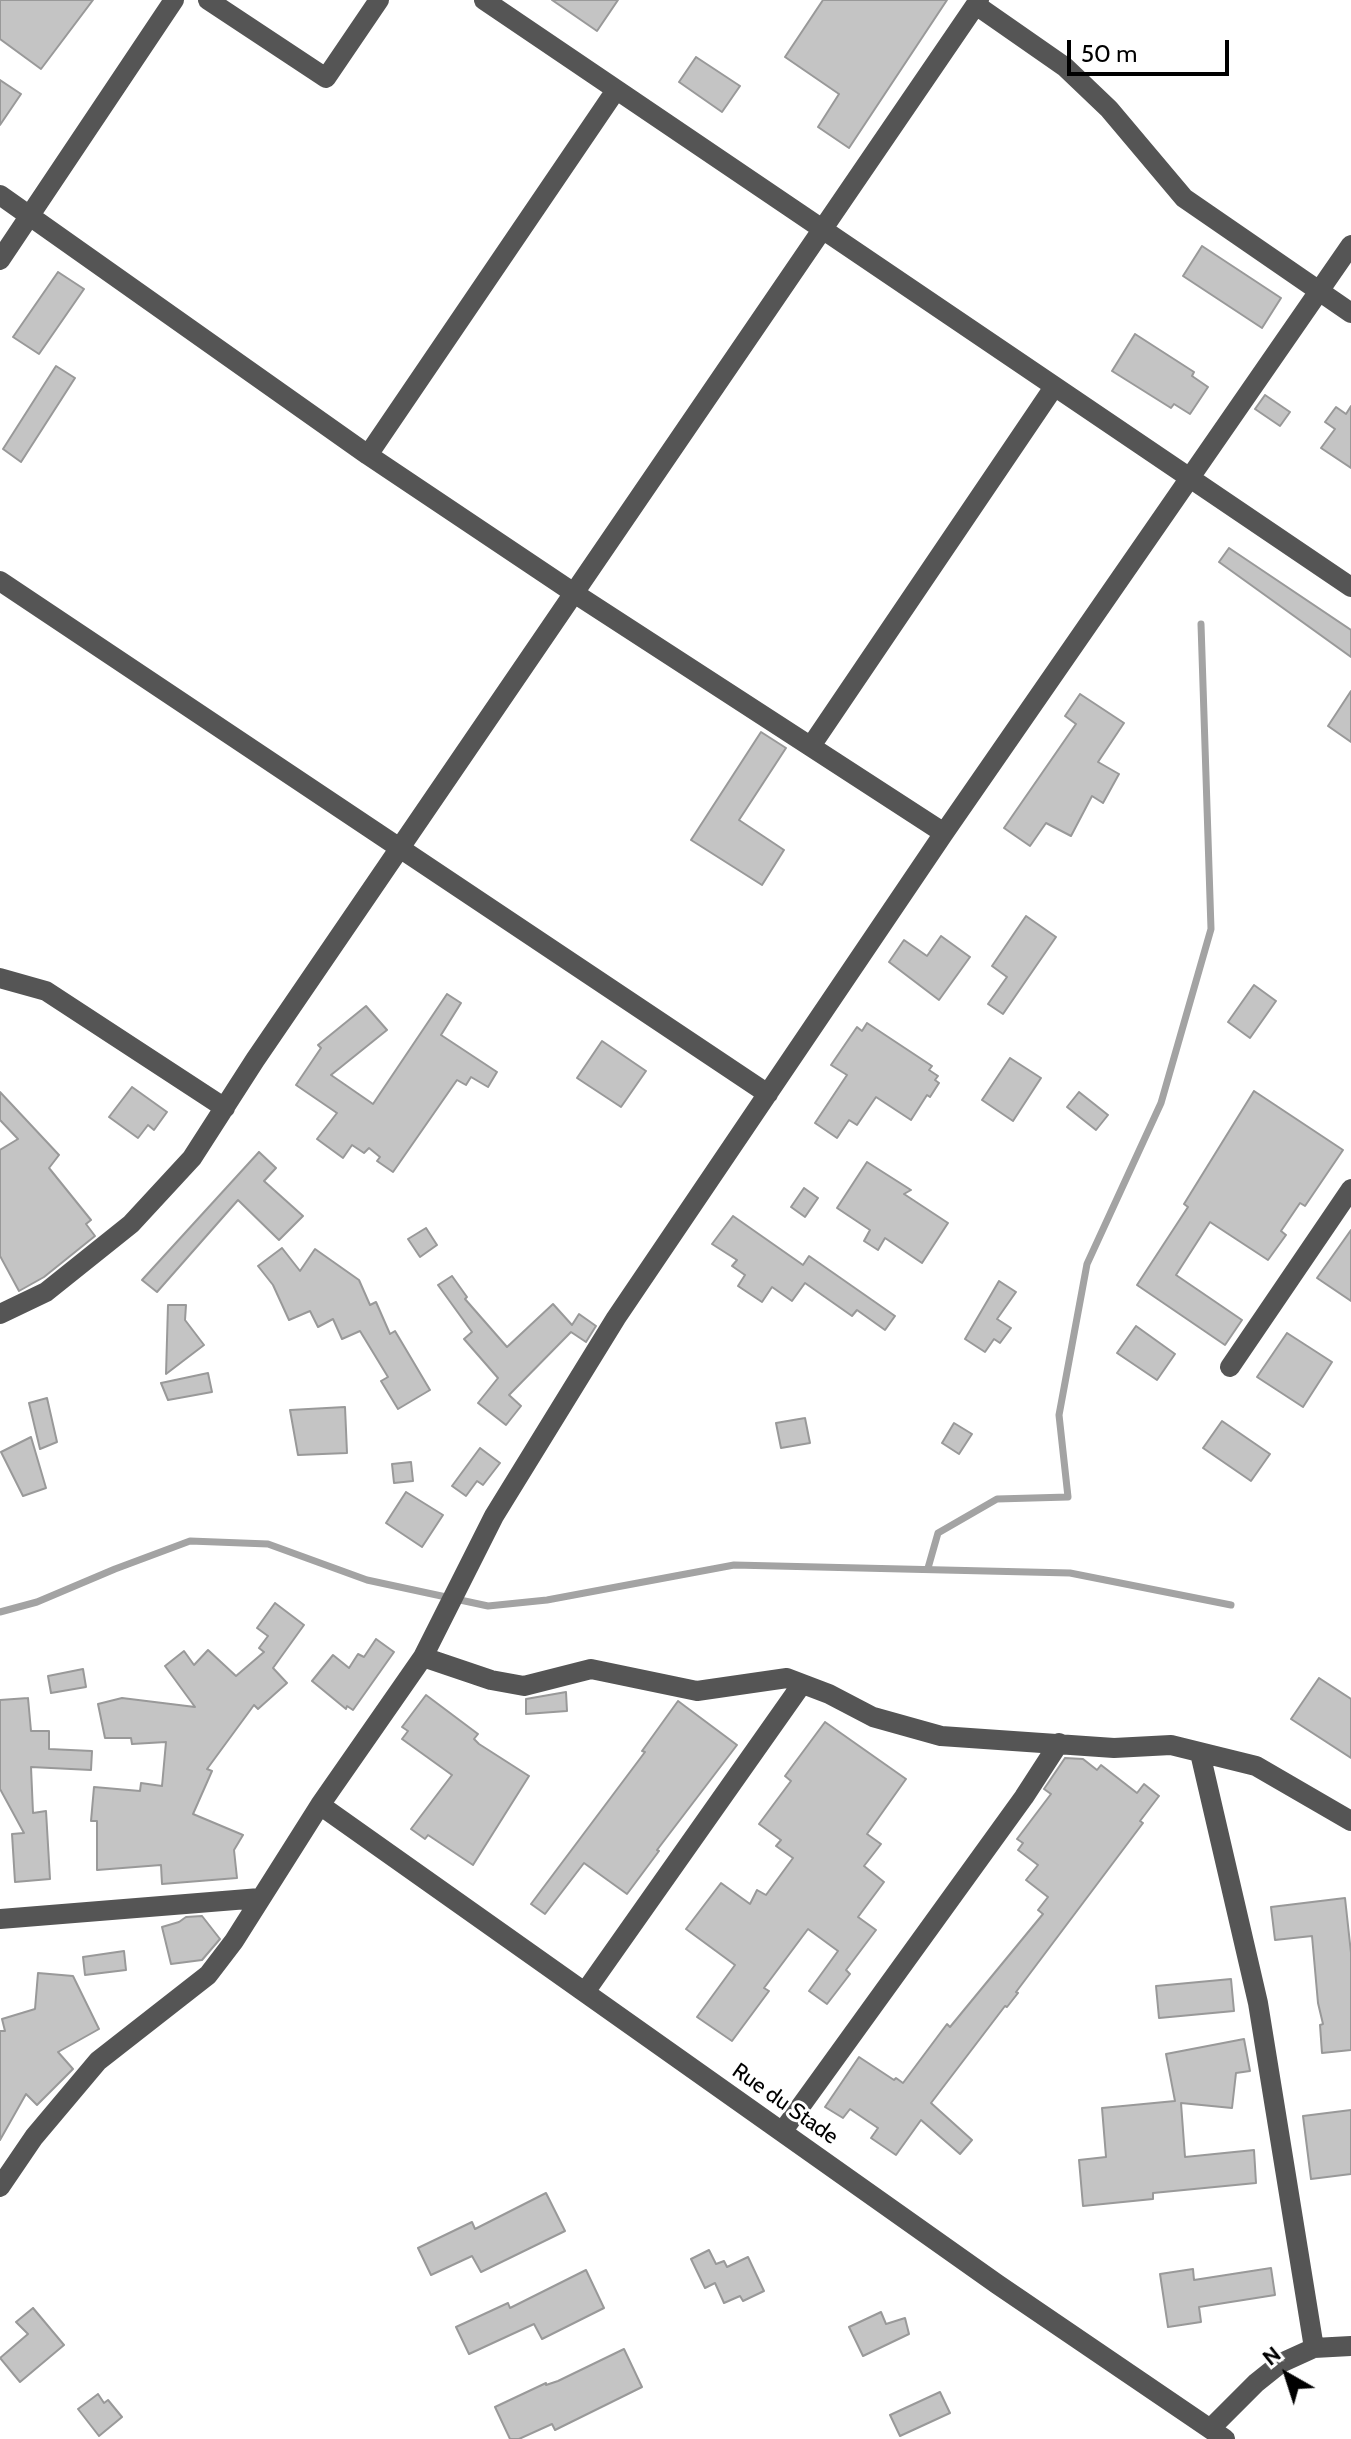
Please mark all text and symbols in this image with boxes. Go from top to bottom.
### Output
scale bar [1071,24,1233,74]
text: 50 m [1081,39,1137,68]
street label: Rue du Stade [727,2058,843,2150]
north arrow [1247,2335,1327,2415]
text: N [1257,2341,1286,2371]

